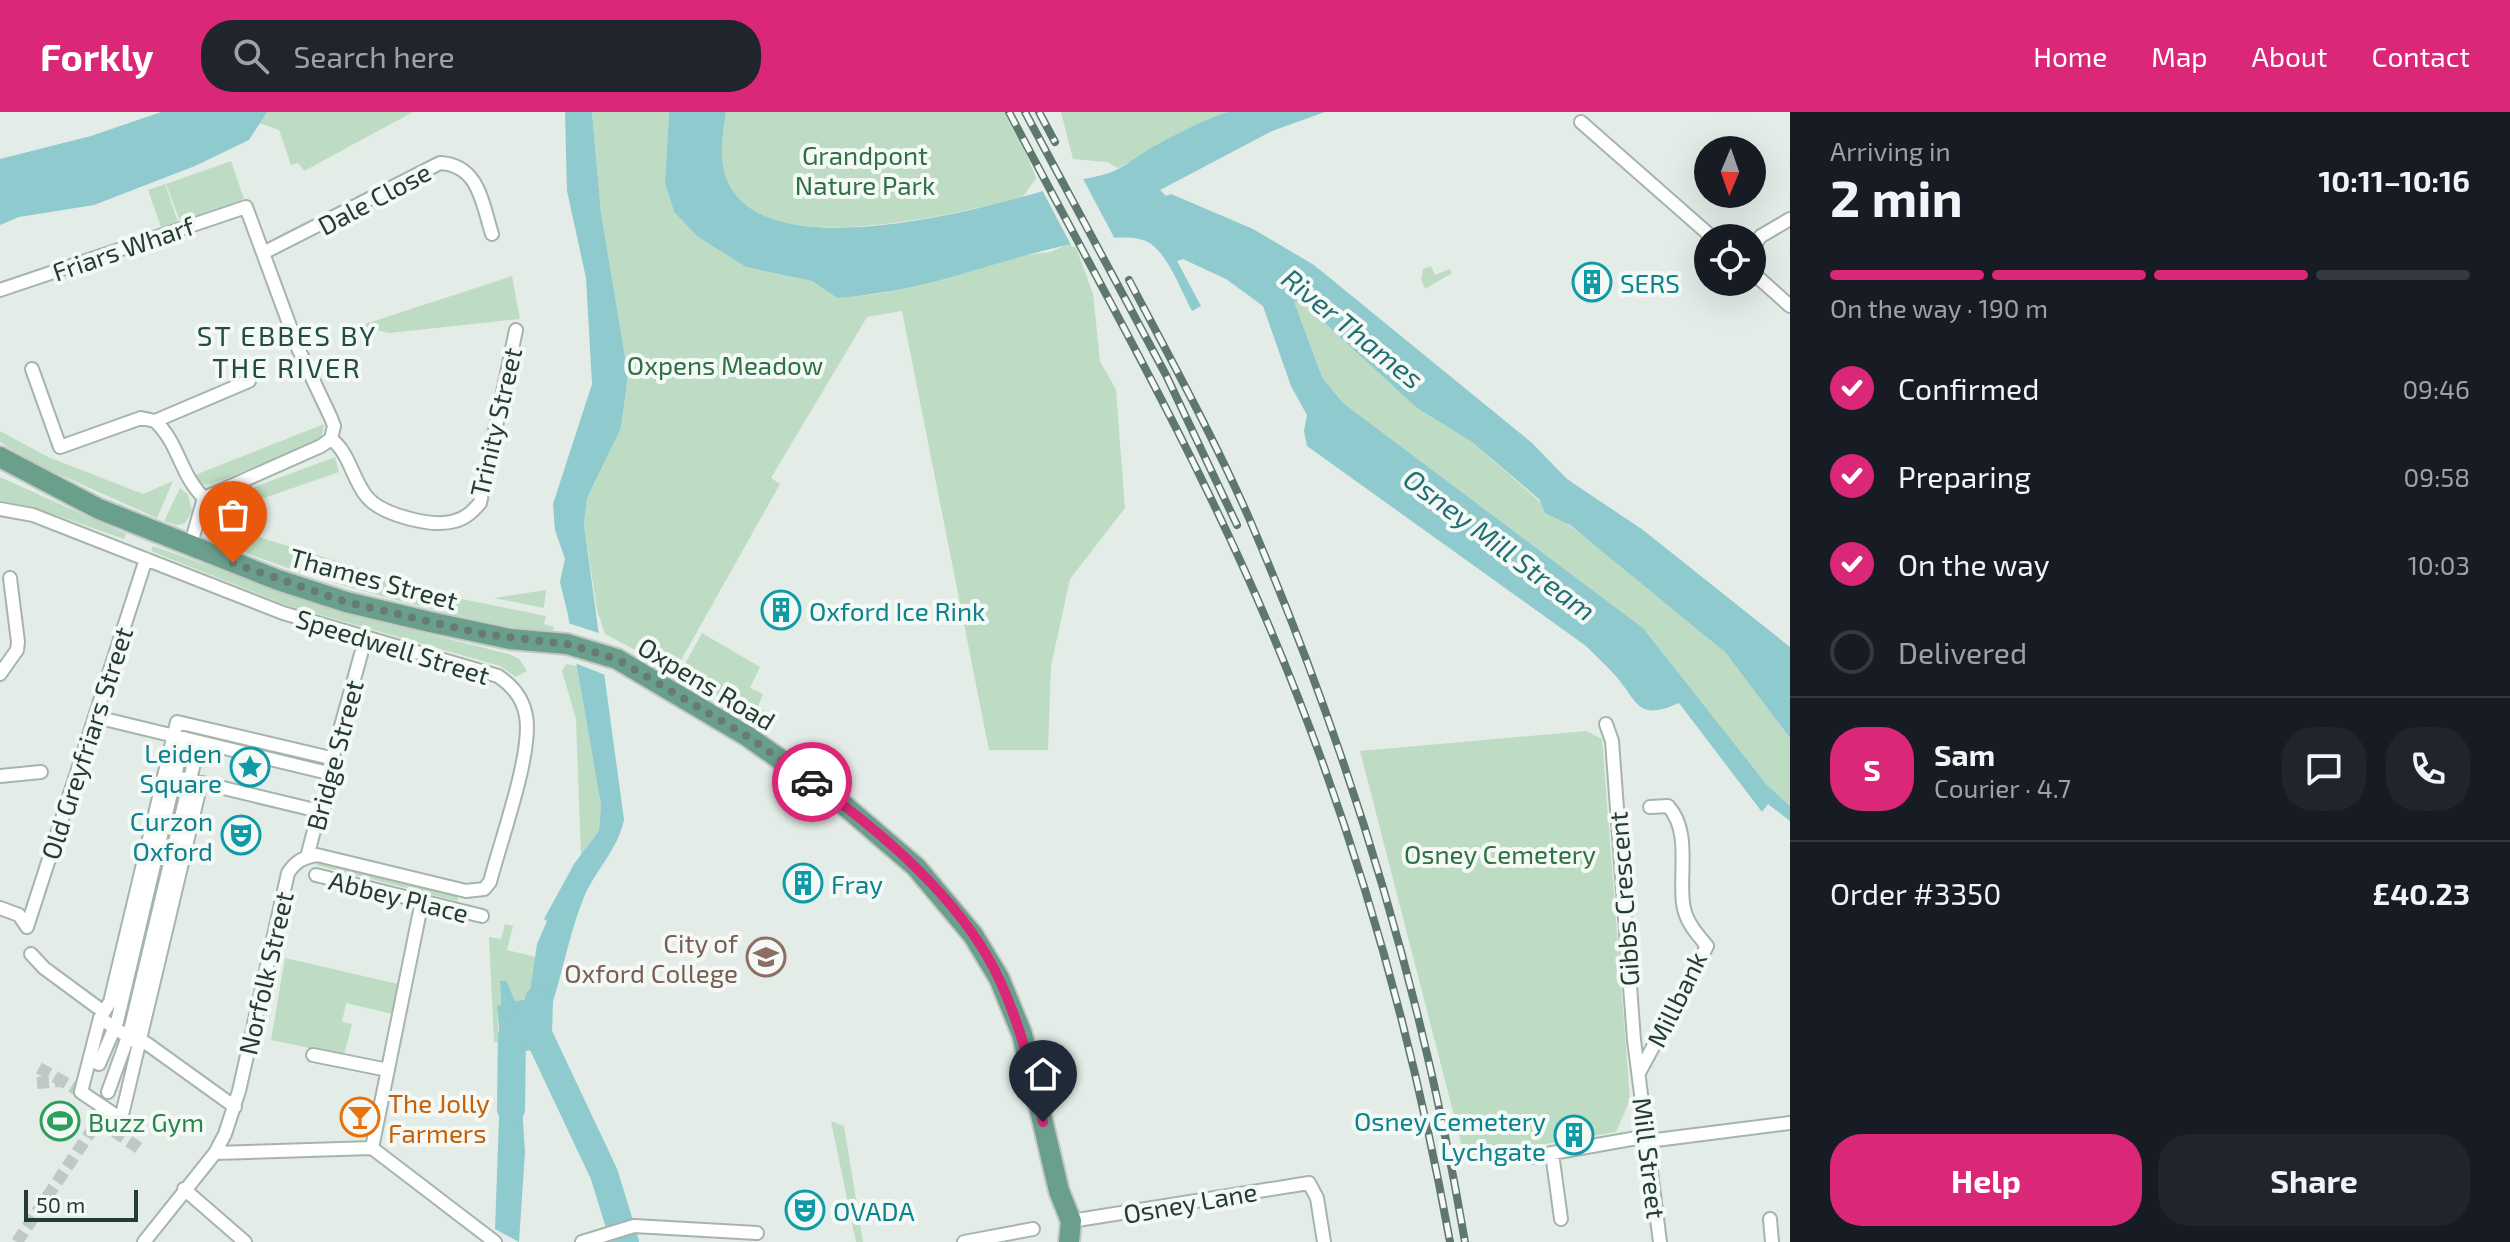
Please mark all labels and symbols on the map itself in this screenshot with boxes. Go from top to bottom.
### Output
north arrow [1694,136,1766,208]
park label: Grandpont Nature Park [795,139,935,200]
street label: Dale Close [312,155,436,241]
street label: Friars Wharf [48,209,199,287]
water label: River Thames [1275,261,1431,395]
building icon: SERS [1571,261,1613,303]
place label: SERS [1620,267,1680,298]
district label: ST EBBES BY THE RIVER [197,318,377,384]
street label: Trinity Street [463,344,527,500]
park label: Oxpens Meadow [627,349,823,380]
water label: Osney Mill Stream [1397,461,1603,627]
pin [199,481,267,563]
street label: Thames Street [287,541,461,615]
building icon: Oxford Ice Rink [760,589,802,631]
place label: Oxford Ice Rink [809,595,985,626]
street label: Speedwell Street [293,602,494,690]
street label: Old Greyfriars Street [34,623,138,863]
street label: Oxpens Road [633,630,781,736]
street label: Bridge Street [299,676,369,834]
place label: Leiden Square [139,737,222,798]
courier [772,742,852,822]
place icon: Leiden Square [229,746,271,788]
place label: Curzon Oxford [130,805,213,866]
street label: Gibbs Crescent [1601,811,1645,987]
theatre icon: Curzon Oxford [220,814,262,856]
park label: Osney Cemetery [1404,838,1596,869]
building icon: Fray [782,862,824,904]
street label: Abbey Place [326,864,472,928]
place label: Fray [831,868,883,899]
street label: Norfolk Street [231,888,299,1058]
place label: City of Oxford College [564,927,739,988]
school or university icon: City of Oxford College [745,936,787,978]
street label: Millbank [1640,946,1712,1052]
pin [1009,1040,1077,1122]
place label: The Jolly Farmers [388,1087,490,1148]
bar icon: The Jolly Farmers [339,1096,381,1138]
street label: Mill Street [1627,1096,1673,1221]
sports icon: Buzz Gym [39,1100,81,1142]
place label: Osney Cemetery Lychgate [1354,1105,1546,1166]
place label: Buzz Gym [88,1106,204,1137]
building icon: Osney Cemetery Lychgate [1553,1114,1595,1156]
street label: Osney Lane [1121,1175,1259,1229]
scale bar [24,1186,138,1222]
theatre icon: OVADA [784,1189,826,1231]
place label: OVADA [833,1195,915,1226]

